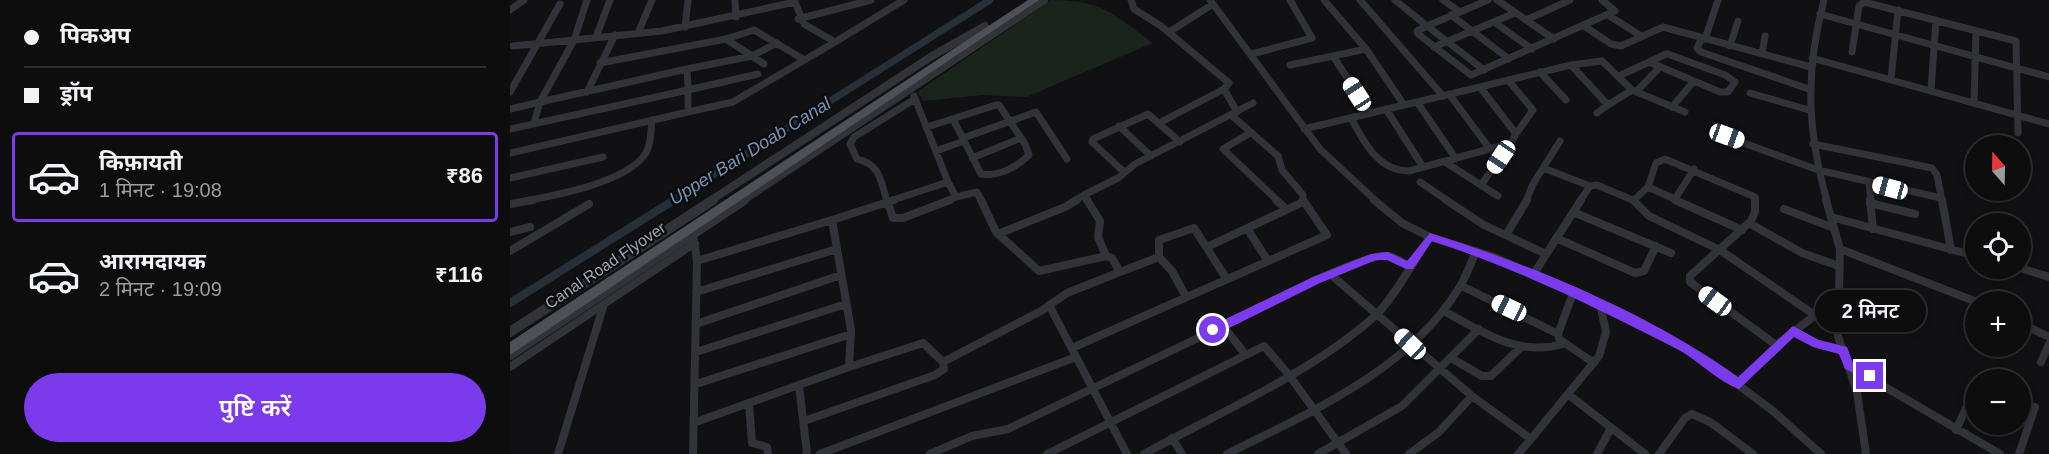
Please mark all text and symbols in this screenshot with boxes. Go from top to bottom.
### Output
text: पिकअप [60,23,131,48]
car [1340,74,1374,114]
text: ड्रॉप [60,81,93,106]
water label: Upper Bari Doab Canal [666,93,835,209]
car [1707,121,1747,151]
north arrow [1965,135,2031,201]
map controls [1965,135,2031,435]
car [1483,137,1519,177]
icon: car [27,150,81,204]
text: किफ़ायती [99,150,183,175]
text: ₹86 [446,163,483,188]
car [1870,175,1910,201]
text: 1 मिनट · 19:08 [99,179,222,201]
button: locate [1965,213,2031,279]
street label: Canal Road Flyover [542,218,669,312]
icon: car [27,249,81,303]
text: आरामदायक [99,249,206,274]
text: ₹116 [435,262,483,287]
text: 2 मिनट · 19:09 [99,278,222,300]
car [1695,283,1735,319]
callout: 2 मिनट [1814,289,1926,331]
button: + [1965,291,2031,357]
car [1489,292,1529,324]
text: 2 मिनट [1842,300,1899,322]
route start [1199,316,1226,343]
car [1391,325,1429,363]
route end [1856,362,1883,389]
button: − [1965,369,2031,435]
button: पुष्टि करें [24,373,486,442]

